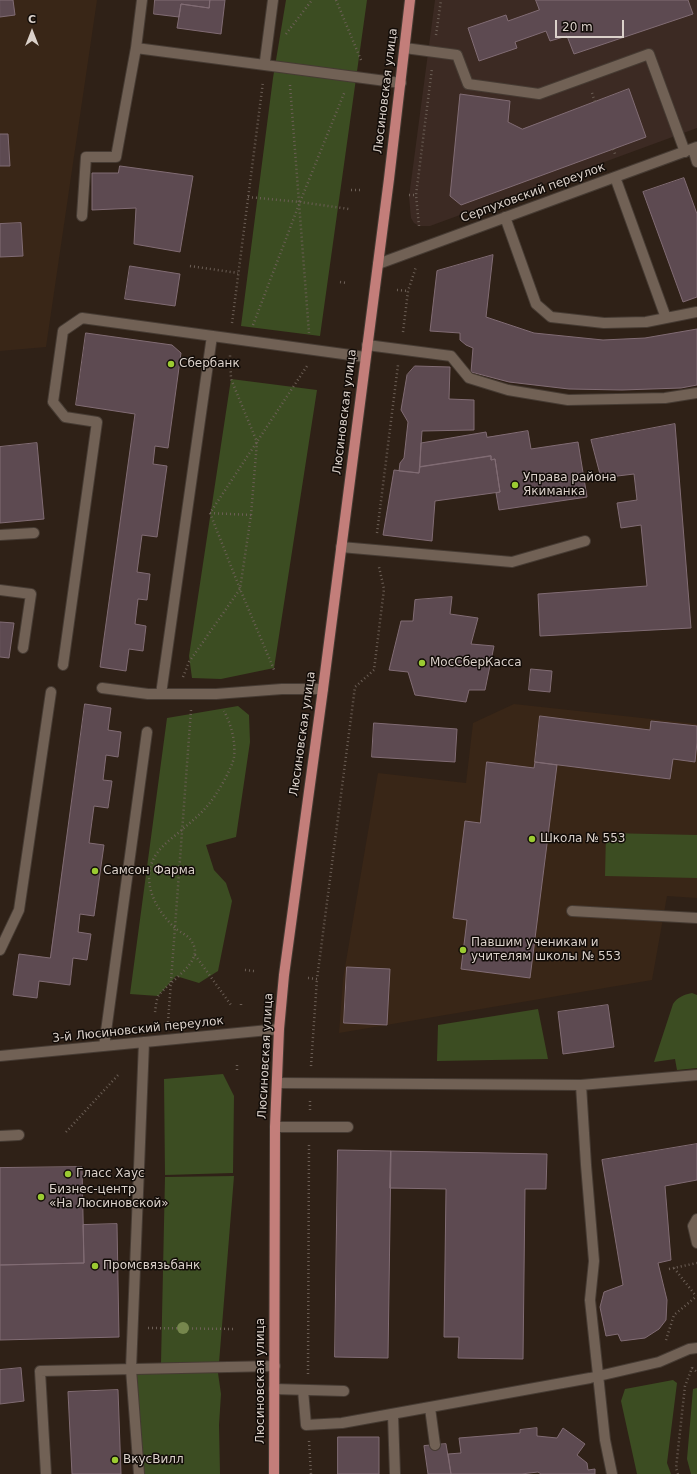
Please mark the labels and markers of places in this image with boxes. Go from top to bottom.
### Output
place label: Сбербанк [179,357,240,371]
marker: Сбербанк [166,359,176,369]
place label: Управа района Якиманка [523,471,617,499]
marker: Управа района Якиманка [510,480,520,490]
place label: МосСберКасса [430,656,521,670]
marker: МосСберКасса [417,658,427,668]
place label: Школа № 553 [540,832,625,846]
marker: Школа № 553 [527,834,537,844]
place label: Самсон Фарма [103,864,195,878]
marker: Самсон Фарма [90,866,100,876]
place label: Павшим ученикам и учителям школы № 553 [471,936,621,964]
marker: Павшим ученикам и учителям школы № 553 [458,945,468,955]
place label: Гласс Хаус [76,1167,145,1181]
marker: Гласс Хаус [63,1169,73,1179]
place label: Бизнес-центр «На Люсиновской» [49,1183,169,1211]
marker: Бизнес-центр «На Люсиновской» [36,1192,46,1202]
place label: Промсвязьбанк [103,1259,200,1273]
marker: Промсвязьбанк [90,1261,100,1271]
place label: ВкусВилл [123,1453,184,1467]
marker: ВкусВилл [110,1455,120,1465]

